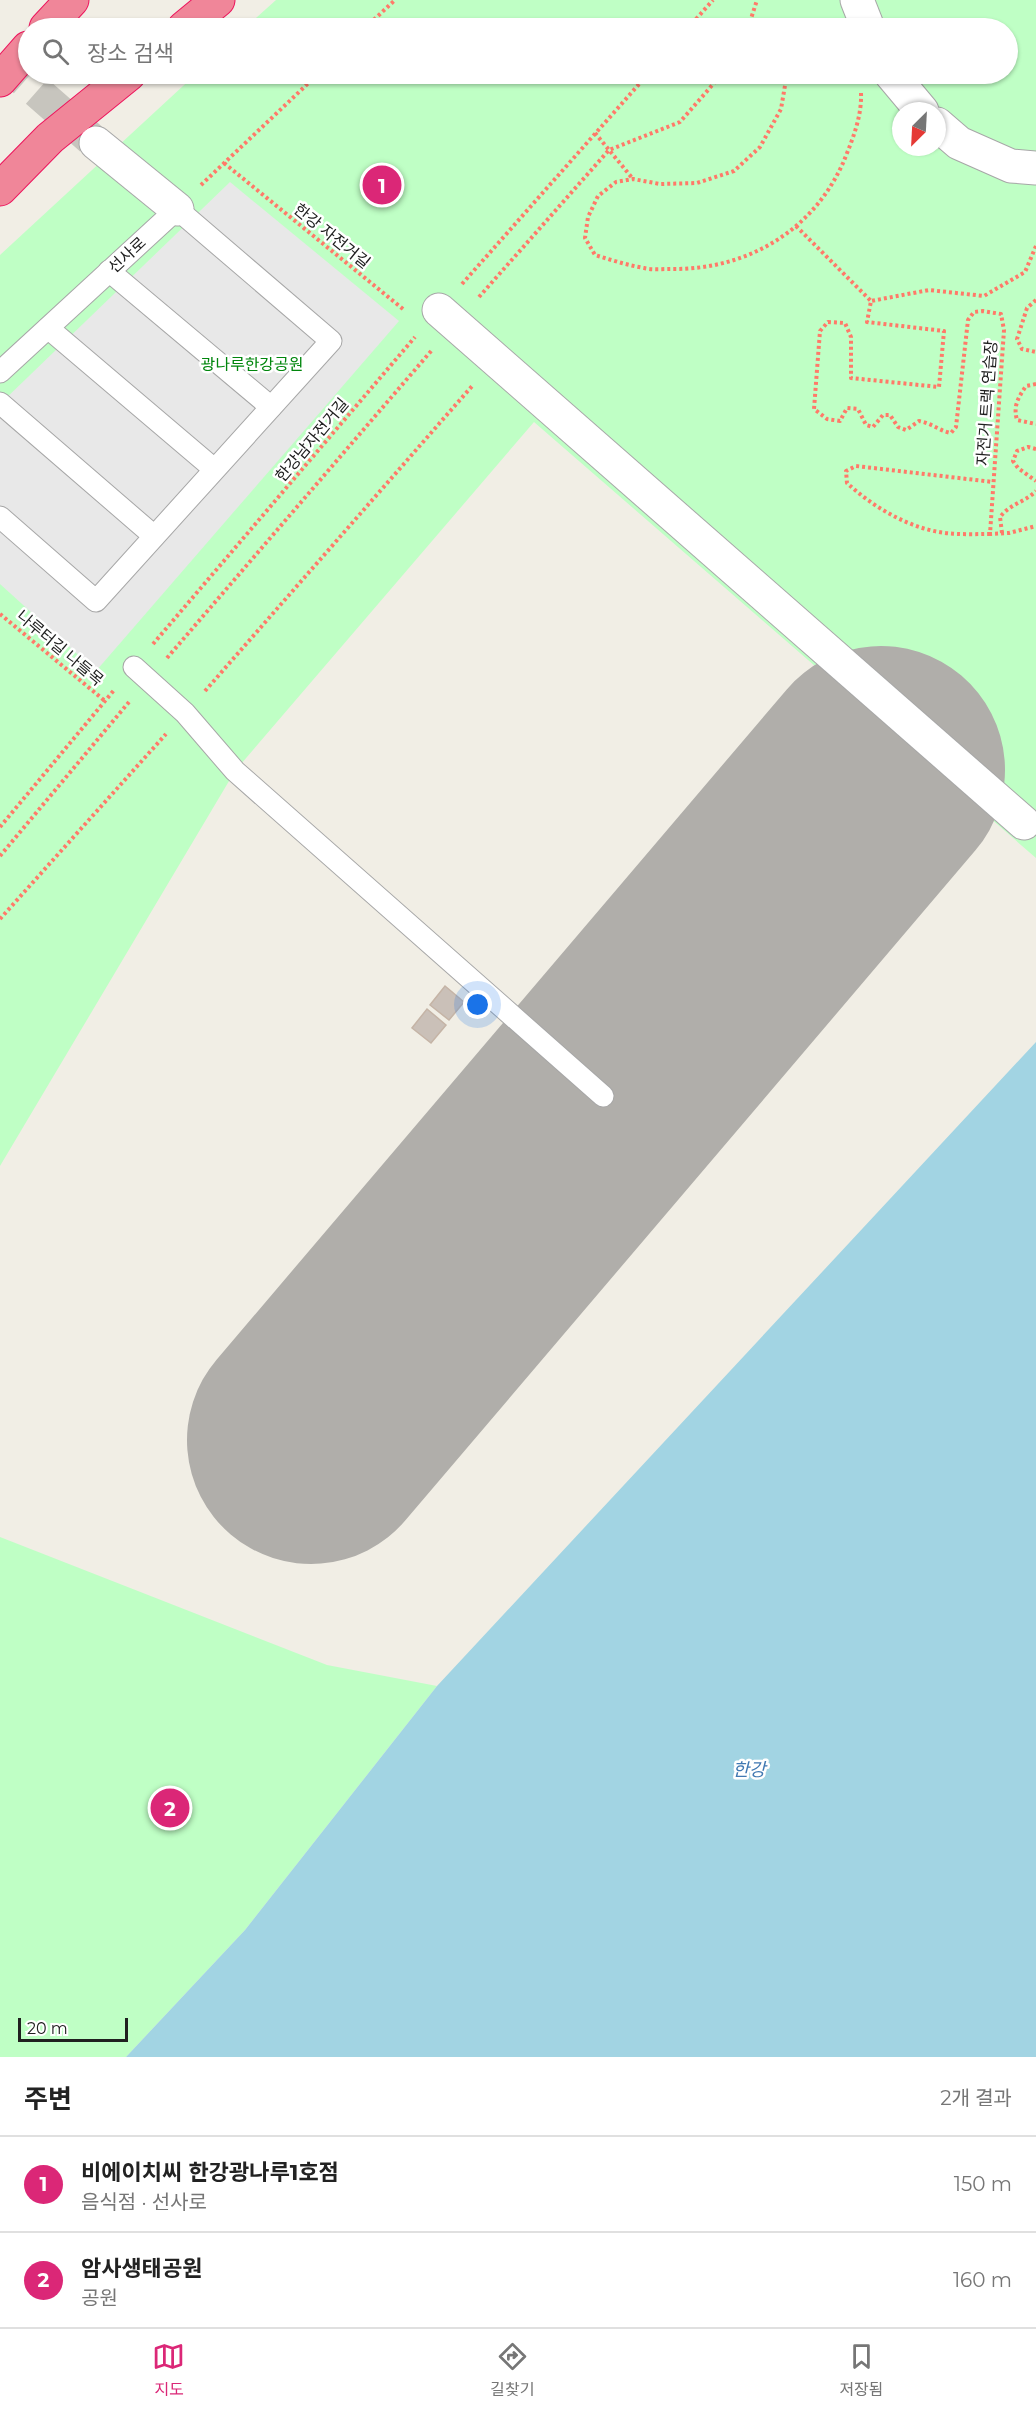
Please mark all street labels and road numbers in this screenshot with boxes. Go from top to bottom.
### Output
street label: 한강 자전거길 [290,200,374,272]
street label: 선사로 [104,233,150,277]
street label: 자전거 트랙 연습장 [973,339,1001,467]
street label: 한강남자전거길 [272,394,352,486]
street label: 나루터길 나들목 [13,606,107,690]

